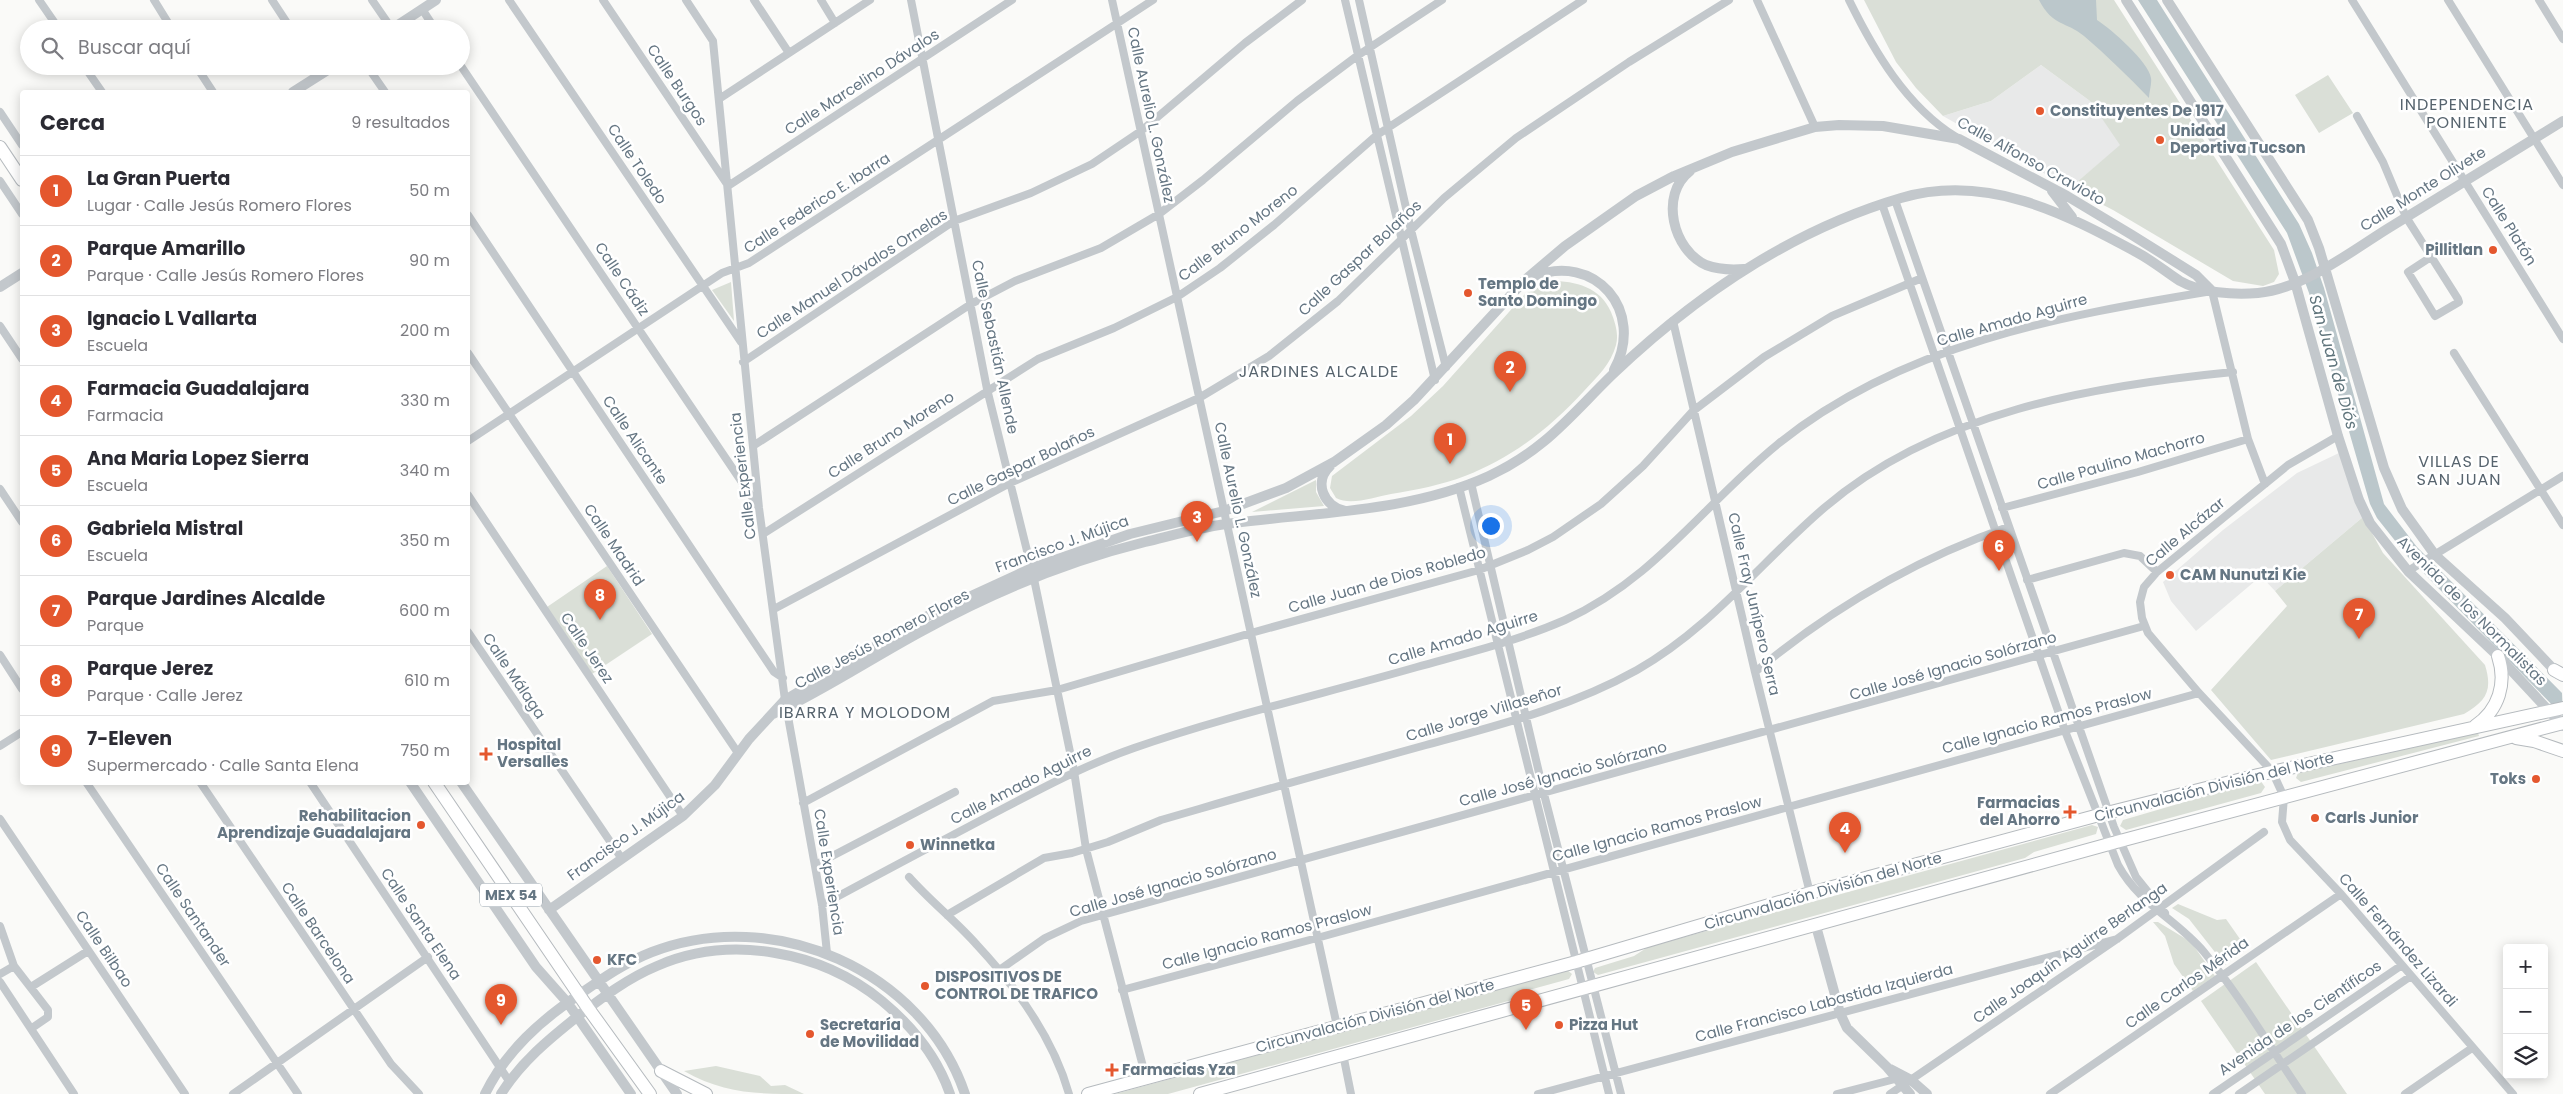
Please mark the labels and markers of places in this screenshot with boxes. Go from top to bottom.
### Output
place label: Constituyentes De 1917 [2050,100,2224,121]
marker: Constituyentes De 1917 [2034,105,2046,117]
place label: Unidad Deportiva Tucson [2170,120,2306,158]
marker: Unidad Deportiva Tucson [2154,134,2166,146]
place label: Pillitlan [2425,239,2483,260]
marker: Pillitlan [2487,244,2499,256]
place label: Templo de Santo Domingo [1478,273,1597,311]
marker: Templo de Santo Domingo [1462,287,1474,299]
pin: 2 [1494,351,1526,392]
pin: 1 [1434,423,1466,464]
pin: 3 [1181,501,1213,542]
pin: 6 [1983,530,2015,571]
place label: CAM Nunutzi Kie [2180,564,2306,585]
marker: CAM Nunutzi Kie [2164,569,2176,581]
pin: 8 [584,579,616,620]
pin: 7 [2343,598,2375,639]
place label: Hospital Versalles [497,734,569,772]
marker: Hospital Versalles [479,747,493,761]
place label: Toks [2490,768,2526,789]
marker: Toks [2530,773,2542,785]
place label: Farmacias del Ahorro [1977,792,2060,830]
place label: Rehabilitacion Aprendizaje Guadalajara [217,805,411,843]
marker: Farmacias del Ahorro [2064,806,2076,818]
place label: Carls Junior [2325,807,2419,828]
pin: 4 [1829,812,1861,853]
marker: Carls Junior [2309,812,2321,824]
marker: Rehabilitacion Aprendizaje Guadalajara [415,819,427,831]
place label: Winnetka [920,834,995,855]
marker: Winnetka [904,839,916,851]
place label: KFC [607,949,637,970]
marker: KFC [591,954,603,966]
place label: DISPOSITIVOS DE CONTROL DE TRAFICO [935,966,1098,1004]
marker: DISPOSITIVOS DE CONTROL DE TRAFICO [919,980,931,992]
pin: 9 [485,984,517,1025]
pin: 5 [1510,989,1542,1030]
place label: Secretaría de Movilidad [820,1014,919,1052]
place label: Pizza Hut [1569,1014,1638,1035]
marker: Pizza Hut [1553,1019,1565,1031]
marker: Secretaría de Movilidad [804,1028,816,1040]
place label: Farmacias Yza [1122,1059,1236,1080]
marker: Farmacias Yza [1106,1064,1118,1076]

